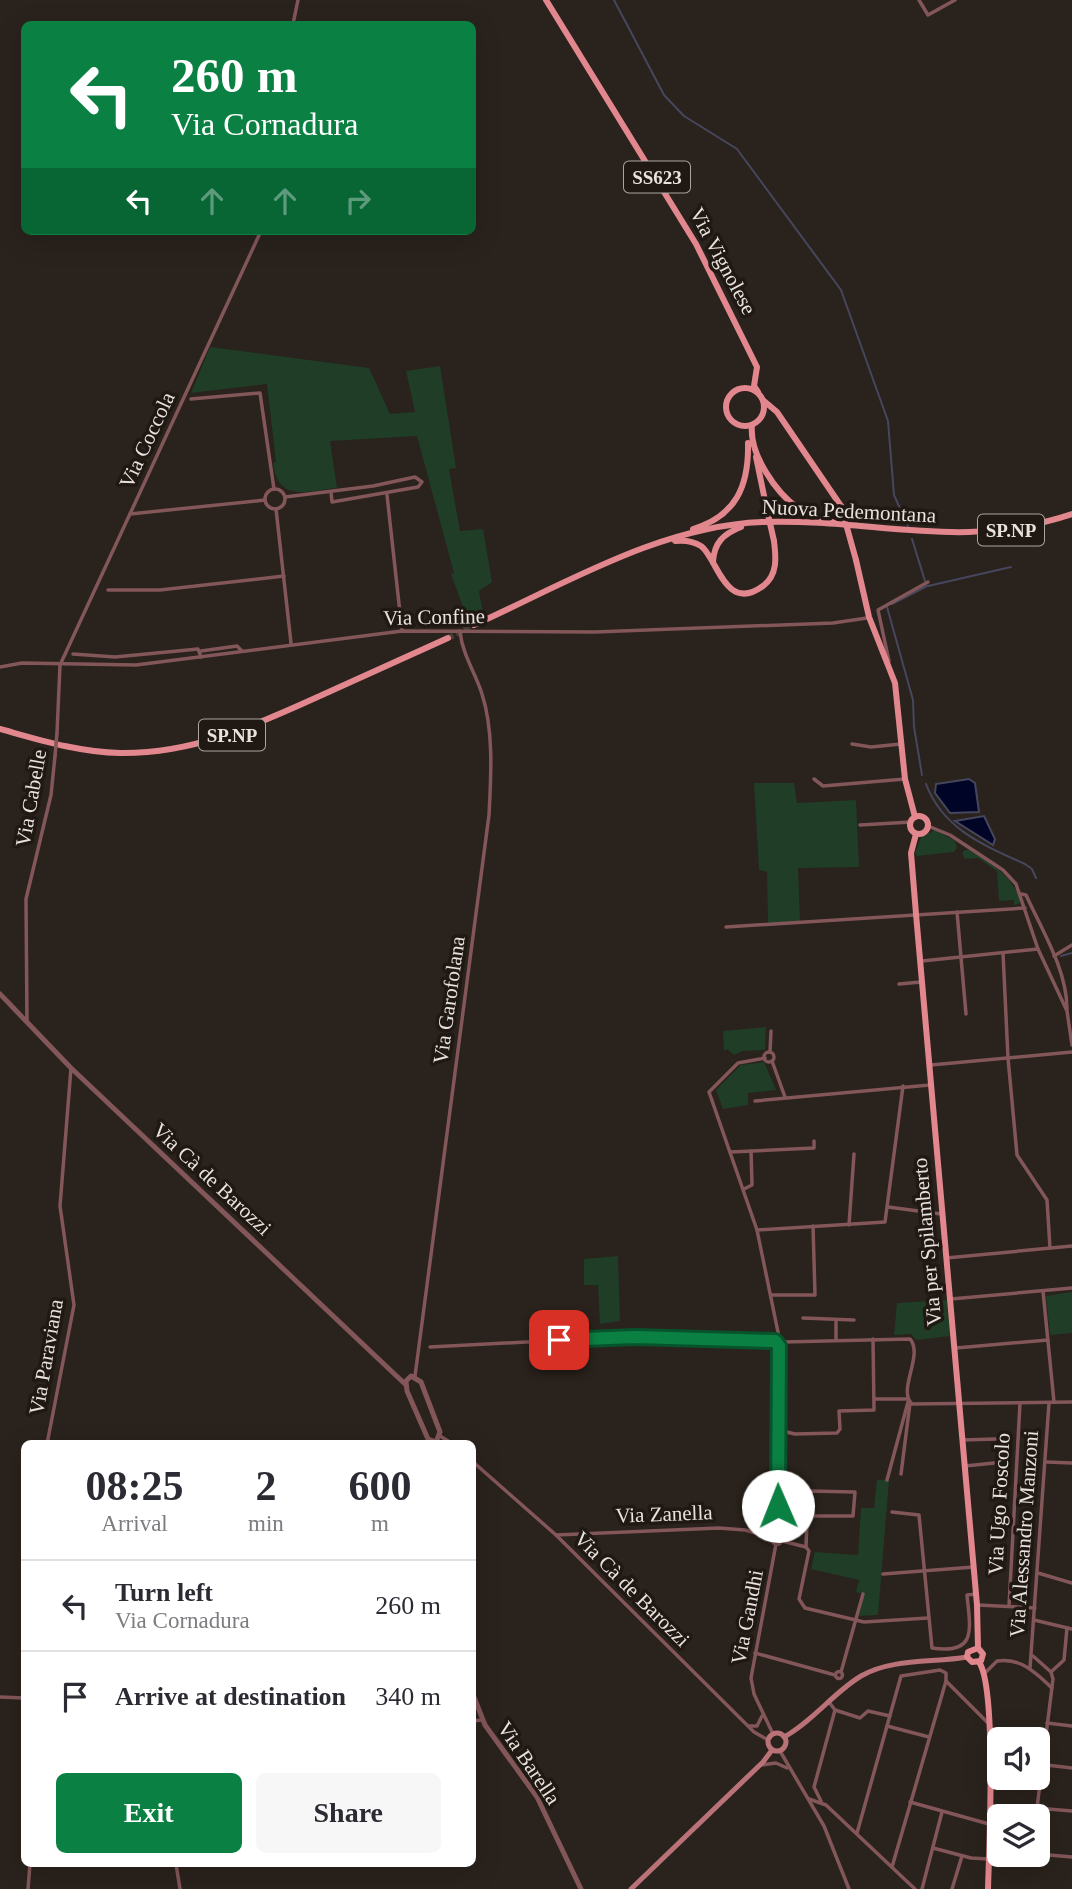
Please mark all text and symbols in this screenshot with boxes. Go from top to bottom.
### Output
text: 260 m [171,48,298,103]
icon: left [56,49,147,140]
text: Via Cornadura [171,106,358,142]
road number: SS623 [624,162,690,192]
icon: left [120,182,158,220]
icon: ahead [193,182,231,220]
icon: ahead [266,182,304,220]
icon: right [339,182,377,220]
street label: Via Vignolese [685,203,761,319]
street label: Via Coccola [114,388,180,492]
street label: Nuova Pedemontana [761,494,937,528]
road number: SP.NP [978,514,1044,545]
street label: Via Confine [383,604,485,630]
road number: SP.NP [199,720,265,750]
street label: Via Cabelle [11,747,51,849]
street label: Via Garofolana [428,934,470,1065]
street label: Via Cà de Barozzi [148,1118,276,1240]
street label: Via per Spilamberto [908,1157,946,1327]
street label: Via Paraviana [24,1297,68,1417]
pin [529,1310,589,1370]
icon: arrive [540,1321,578,1359]
street label: Via Alessandro Manzoni [1005,1429,1043,1638]
street label: Via Ugo Foscolo [983,1432,1015,1576]
text: 08:25 [86,1463,184,1509]
text: 2 [255,1463,276,1509]
text: 600 [348,1463,411,1509]
position arrow [741,1469,815,1543]
street label: Via Zanella [615,1500,714,1528]
text: Arrival [101,1511,168,1536]
text: min [248,1511,284,1536]
text: m [371,1511,389,1536]
street label: Via Cà de Barozzi [569,1526,695,1652]
street label: Via Gandhi [726,1567,768,1666]
text: Turn left [115,1578,213,1607]
icon: left [56,1587,94,1625]
text: 260 m [375,1591,441,1620]
text: Via Cornadura [115,1608,250,1633]
icon: arrive [56,1678,94,1716]
text: Arrive at destination [115,1682,346,1711]
text: 340 m [375,1682,441,1711]
street label: Via Barella [493,1717,566,1810]
map controls [987,1727,1050,1867]
button: sound [987,1727,1050,1790]
button: Exit [56,1773,242,1853]
button: Share [256,1773,441,1853]
button: layers [987,1804,1050,1867]

